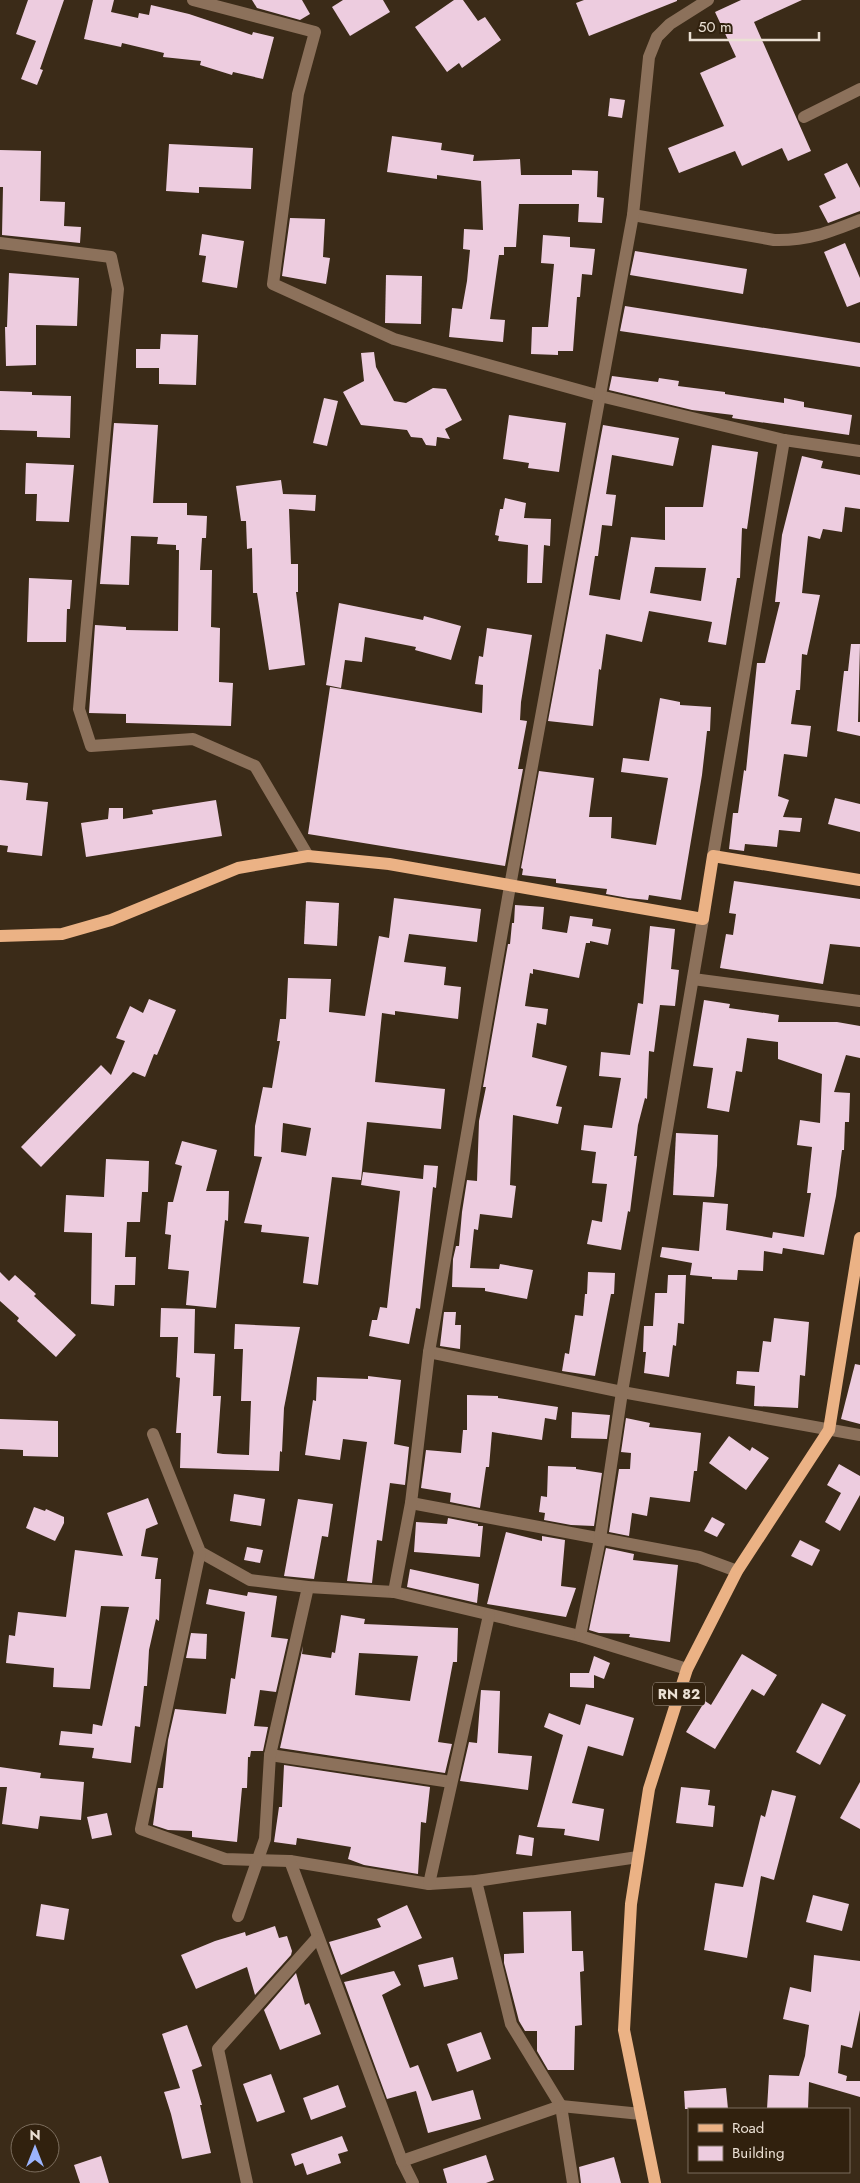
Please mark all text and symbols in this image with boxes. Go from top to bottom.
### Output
scale bar [690,10,819,42]
text: 50 m [698,16,732,38]
road number: RN 82 [653,1682,705,1706]
legend [688,2108,850,2173]
text: Road [732,2117,764,2139]
north arrow [10,2123,60,2173]
text: N [29,2125,41,2145]
text: Building [732,2142,784,2164]

